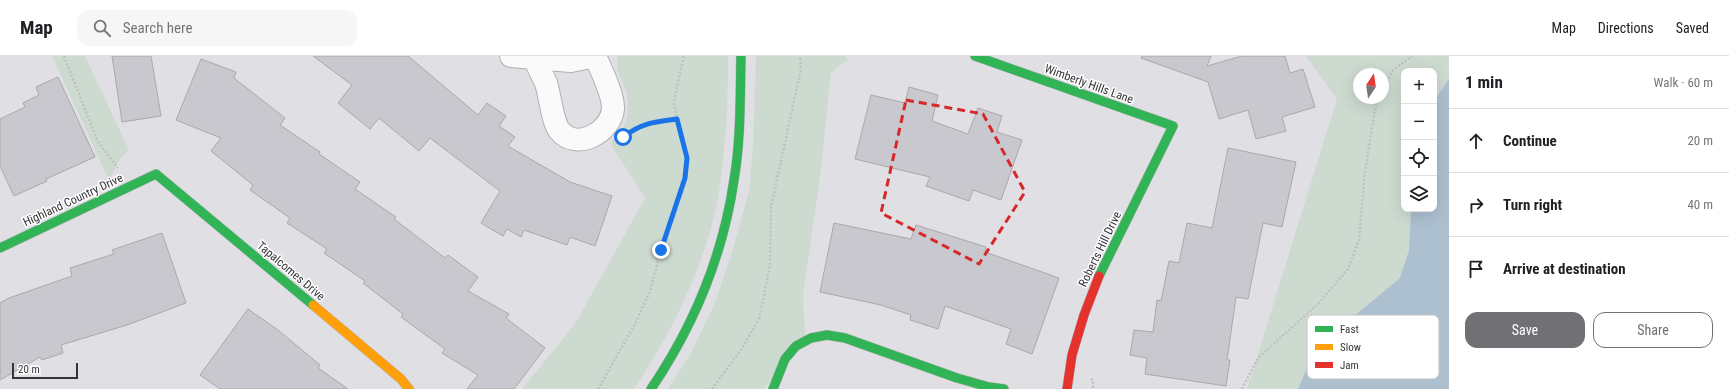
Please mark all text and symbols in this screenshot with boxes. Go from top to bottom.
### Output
search box [77,10,357,46]
text: Map [20,16,53,39]
icon: search [91,17,113,39]
text: Search here [123,19,193,37]
text: Map [1552,20,1576,36]
text: Directions [1598,20,1654,36]
text: Saved [1676,20,1709,36]
street label: Wimberly Hills Lane [1043,61,1136,107]
north arrow [1353,68,1389,104]
map controls [1401,68,1437,212]
button: + [1401,68,1437,104]
text: 1 min [1465,72,1503,92]
text: Walk · 60 m [1653,75,1713,90]
button: − [1401,104,1437,140]
route start [614,128,632,146]
icon: ahead [1465,130,1487,152]
text: Continue [1503,132,1557,150]
text: 20 m [1687,133,1713,148]
button: locate [1401,140,1437,176]
street label: Highland Country Drive [21,171,125,229]
button: layers [1401,176,1437,212]
icon: right [1465,194,1487,216]
text: Turn right [1503,196,1562,214]
text: 40 m [1687,197,1713,212]
street label: Roberts Hill Drive [1076,209,1124,289]
street label: Tapalcomes Drive [254,239,328,304]
route end [652,241,670,259]
icon: arrive [1465,258,1487,280]
text: Arrive at destination [1503,260,1626,278]
button: Save [1465,312,1585,348]
button: Share [1593,312,1713,348]
legend [1307,315,1439,379]
text: Fast [1340,323,1359,336]
text: Slow [1340,341,1361,354]
text: Jam [1340,359,1359,372]
scale bar [12,361,78,380]
text: 20 m [18,363,40,376]

